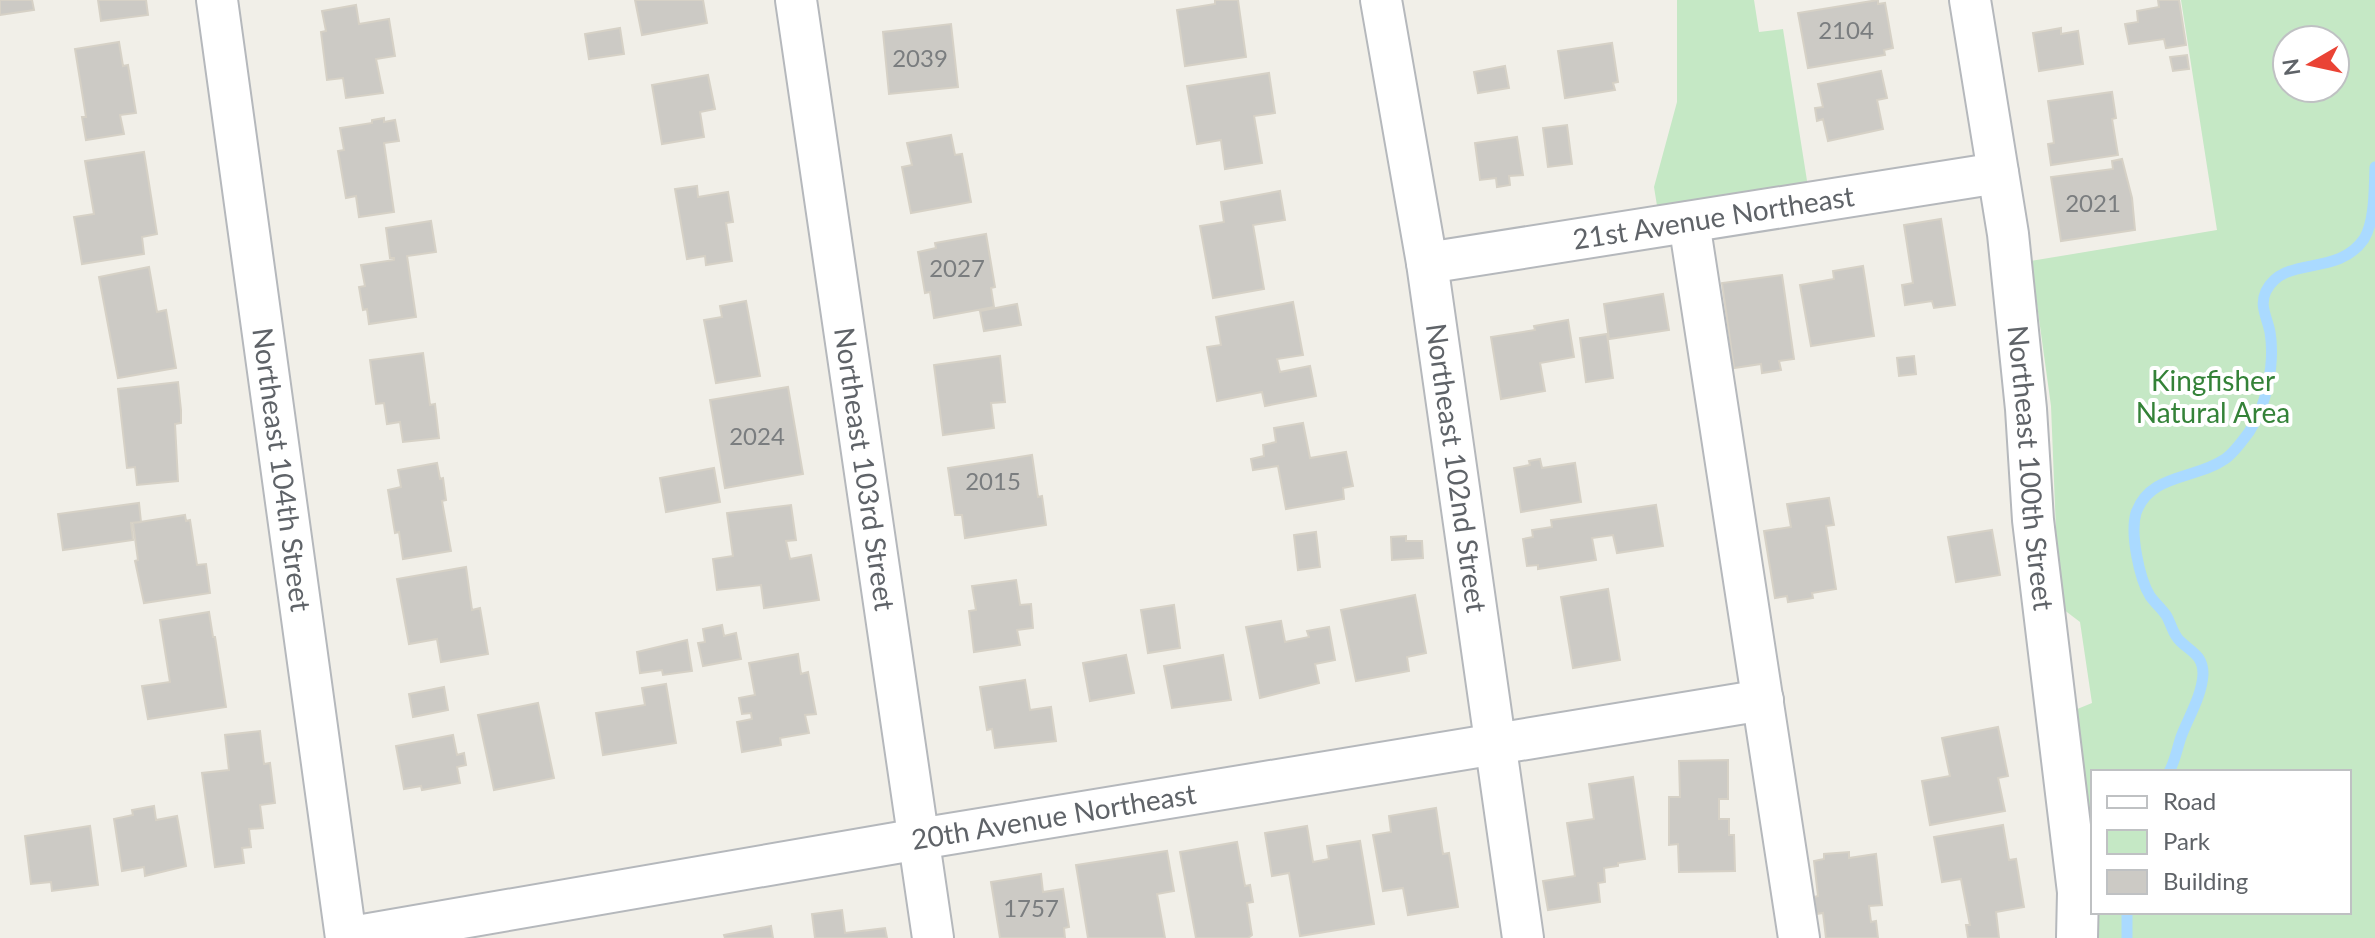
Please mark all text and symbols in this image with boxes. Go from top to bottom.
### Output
house number: 2104 [1818,15,1874,44]
north arrow [2271,24,2351,104]
house number: 2039 [892,43,948,72]
text: N [2276,57,2305,78]
street label: 21st Avenue Northeast [1570,178,1856,256]
house number: 2021 [2065,188,2121,217]
house number: 2027 [929,253,985,282]
street label: Northeast 102nd Street [1420,321,1495,615]
street label: Northeast 100th Street [2001,324,2062,612]
street label: Northeast 104th Street [246,325,319,613]
street label: Northeast 103rd Street [828,325,903,613]
park label: Kingfisher Natural Area [2136,363,2290,429]
house number: 2024 [729,421,785,450]
house number: 2015 [965,466,1021,495]
legend [2091,770,2351,914]
street label: 20th Avenue Northeast [909,776,1198,856]
text: Road [2163,786,2216,815]
text: Park [2163,826,2211,855]
text: Building [2163,866,2248,895]
house number: 1757 [1003,893,1059,922]

